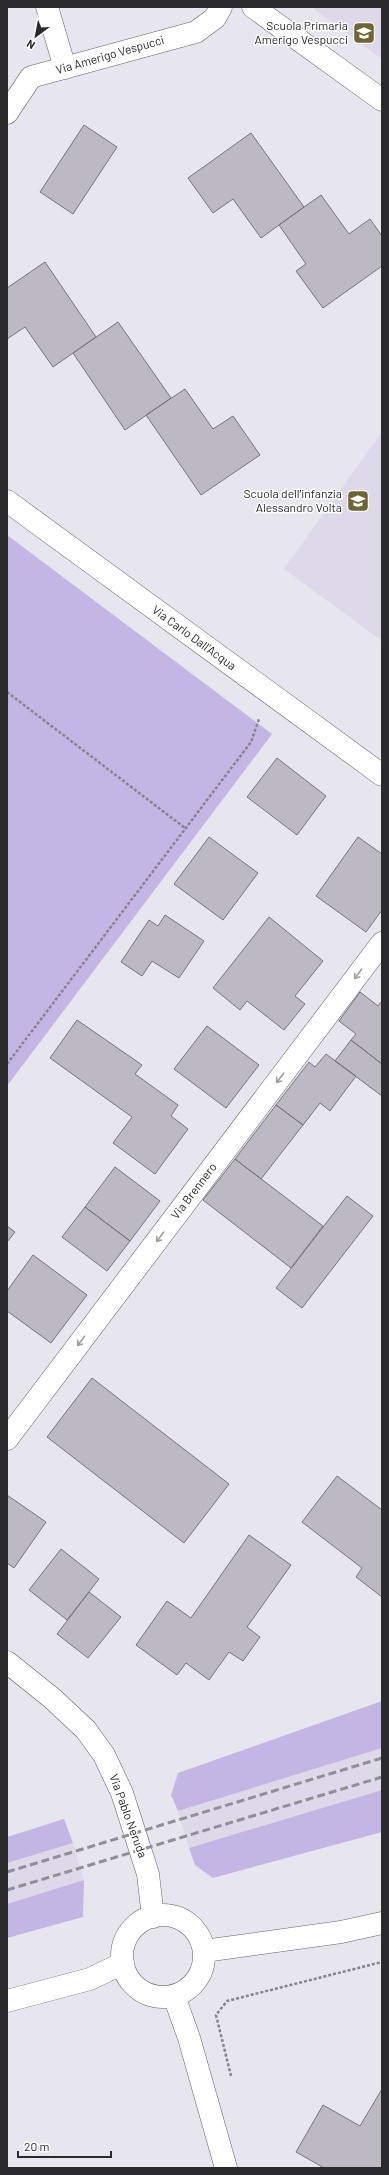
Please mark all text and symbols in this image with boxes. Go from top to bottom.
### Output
north arrow [16,16,56,56]
place label: Scuola Primaria Amerigo Vespucci [255,18,348,46]
school or university icon: Scuola Primaria Amerigo Vespucci [351,20,377,46]
street label: Via Amerigo Vespucci [54,32,166,76]
text: N [24,37,37,52]
place label: Scuola dell’infanzia Alessandro Volta [244,486,342,514]
school or university icon: Scuola dell’infanzia Alessandro Volta [345,488,371,514]
street label: Via Carlo Dall'Acqua [150,602,239,672]
one-way arrow [354,968,363,979]
one-way arrow [276,1072,284,1083]
street label: Via Brennero [167,1159,219,1221]
one-way arrow [155,1232,164,1243]
one-way arrow [77,1335,86,1346]
street label: Via Pablo Neruda [107,1772,151,1859]
scale bar [18,2133,111,2159]
text: 20 m [24,2139,50,2153]

